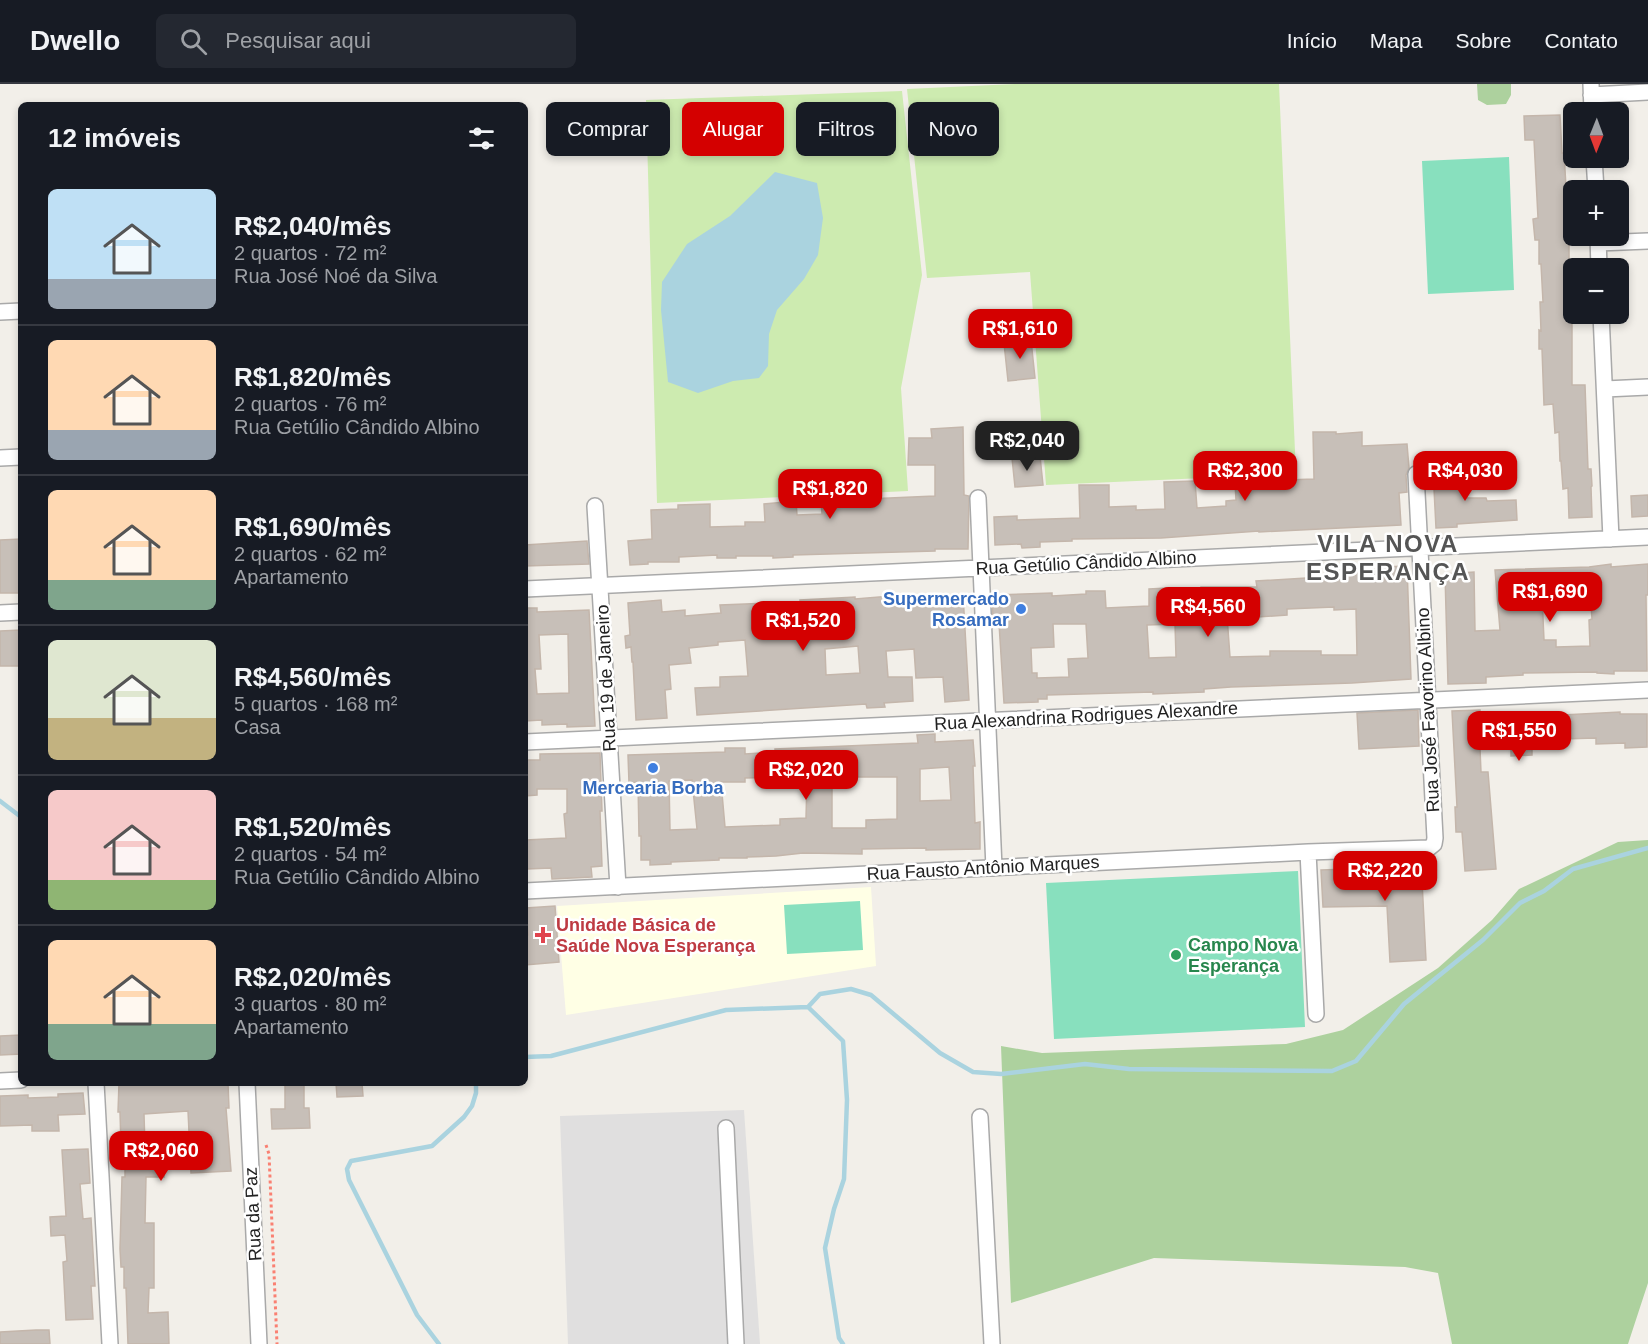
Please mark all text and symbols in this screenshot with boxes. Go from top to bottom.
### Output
search box [156,14,576,68]
text: Dwello [30,25,120,56]
icon: search [177,25,210,58]
text: Pesquisar aqui [225,28,371,53]
text: Início [1287,29,1337,52]
text: Mapa [1370,29,1422,52]
text: Sobre [1455,29,1511,52]
text: Contato [1544,29,1618,52]
chip: Comprar [546,102,670,156]
chip: Alugar [682,102,784,156]
chip: Filtros [796,102,896,156]
chip: Novo [908,102,999,156]
north arrow [1563,102,1629,168]
map controls [1563,102,1629,324]
icon: filters [465,122,498,155]
text: 12 imóveis [48,123,181,153]
button: + [1563,180,1629,246]
text: R$2,040/mês [234,211,392,241]
icon: home [96,213,168,285]
text: 2 quartos · 72 m² [234,242,386,264]
button: − [1563,258,1629,324]
text: Rua José Noé da Silva [234,265,437,287]
pin: R$1,610 [965,309,1075,360]
text: R$1,610 [982,317,1058,339]
text: R$1,820/mês [234,362,392,392]
icon: home [96,364,168,436]
text: 2 quartos · 76 m² [234,393,386,415]
text: Rua Getúlio Cândido Albino [234,416,480,438]
pin: R$2,040 [972,421,1082,472]
text: R$2,040 [989,429,1065,451]
pin: R$2,300 [1190,451,1300,502]
pin: R$4,030 [1410,451,1520,502]
text: R$2,300 [1207,459,1283,481]
text: R$4,030 [1427,459,1503,481]
pin: R$1,820 [775,469,885,520]
text: R$1,820 [792,477,868,499]
text: R$1,690/mês [234,512,392,542]
icon: home [96,514,168,586]
district label: VILA NOVA ESPERANÇA [1306,530,1470,585]
text: 2 quartos · 62 m² [234,543,386,565]
street label: Rua Getúlio Cândido Albino [975,547,1197,579]
text: Apartamento [234,566,349,588]
pin: R$1,690 [1495,572,1605,623]
text: R$1,690 [1512,580,1588,602]
pin: R$4,560 [1153,587,1263,638]
place label: Supermercado Rosamar [883,589,1009,630]
text: R$4,560 [1170,595,1246,617]
pin: R$1,520 [748,601,858,652]
marker: Supermercado Rosamar [1014,602,1028,616]
street label: Rua 19 de Janeiro [592,604,620,752]
street label: Rua José Favorino Albino [1413,607,1443,813]
text: R$1,520 [765,609,841,631]
text: R$4,560/mês [234,662,392,692]
icon: home [96,664,168,736]
text: 5 quartos · 168 m² [234,693,397,715]
street label: Rua Alexandrina Rodrigues Alexandre [934,698,1238,734]
pin: R$1,550 [1464,711,1574,762]
text: Casa [234,716,281,738]
text: R$1,550 [1481,719,1557,741]
pin: R$2,020 [751,750,861,801]
text: R$2,020 [768,758,844,780]
marker: Mercearia Borba [646,761,660,775]
place label: Mercearia Borba [582,778,725,798]
text: R$1,520/mês [234,812,392,842]
icon: home [96,814,168,886]
text: 2 quartos · 54 m² [234,843,386,865]
pin: R$2,220 [1330,851,1440,902]
street label: Rua Fausto Antônio Marques [866,852,1100,884]
text: R$2,220 [1347,859,1423,881]
text: Rua Getúlio Cândido Albino [234,866,480,888]
place label: Unidade Básica de Saúde Nova Esperança [556,915,756,956]
marker: Unidade Básica de Saúde Nova Esperança [534,926,552,944]
place label: Campo Nova Esperança [1188,935,1299,976]
marker: Campo Nova Esperança [1169,948,1183,962]
text: R$2,020/mês [234,962,392,992]
icon: home [96,964,168,1036]
text: 3 quartos · 80 m² [234,993,386,1015]
text: Apartamento [234,1016,349,1038]
pin: R$2,060 [106,1131,216,1182]
text: R$2,060 [123,1139,199,1161]
street label: Rua da Paz [241,1167,265,1261]

